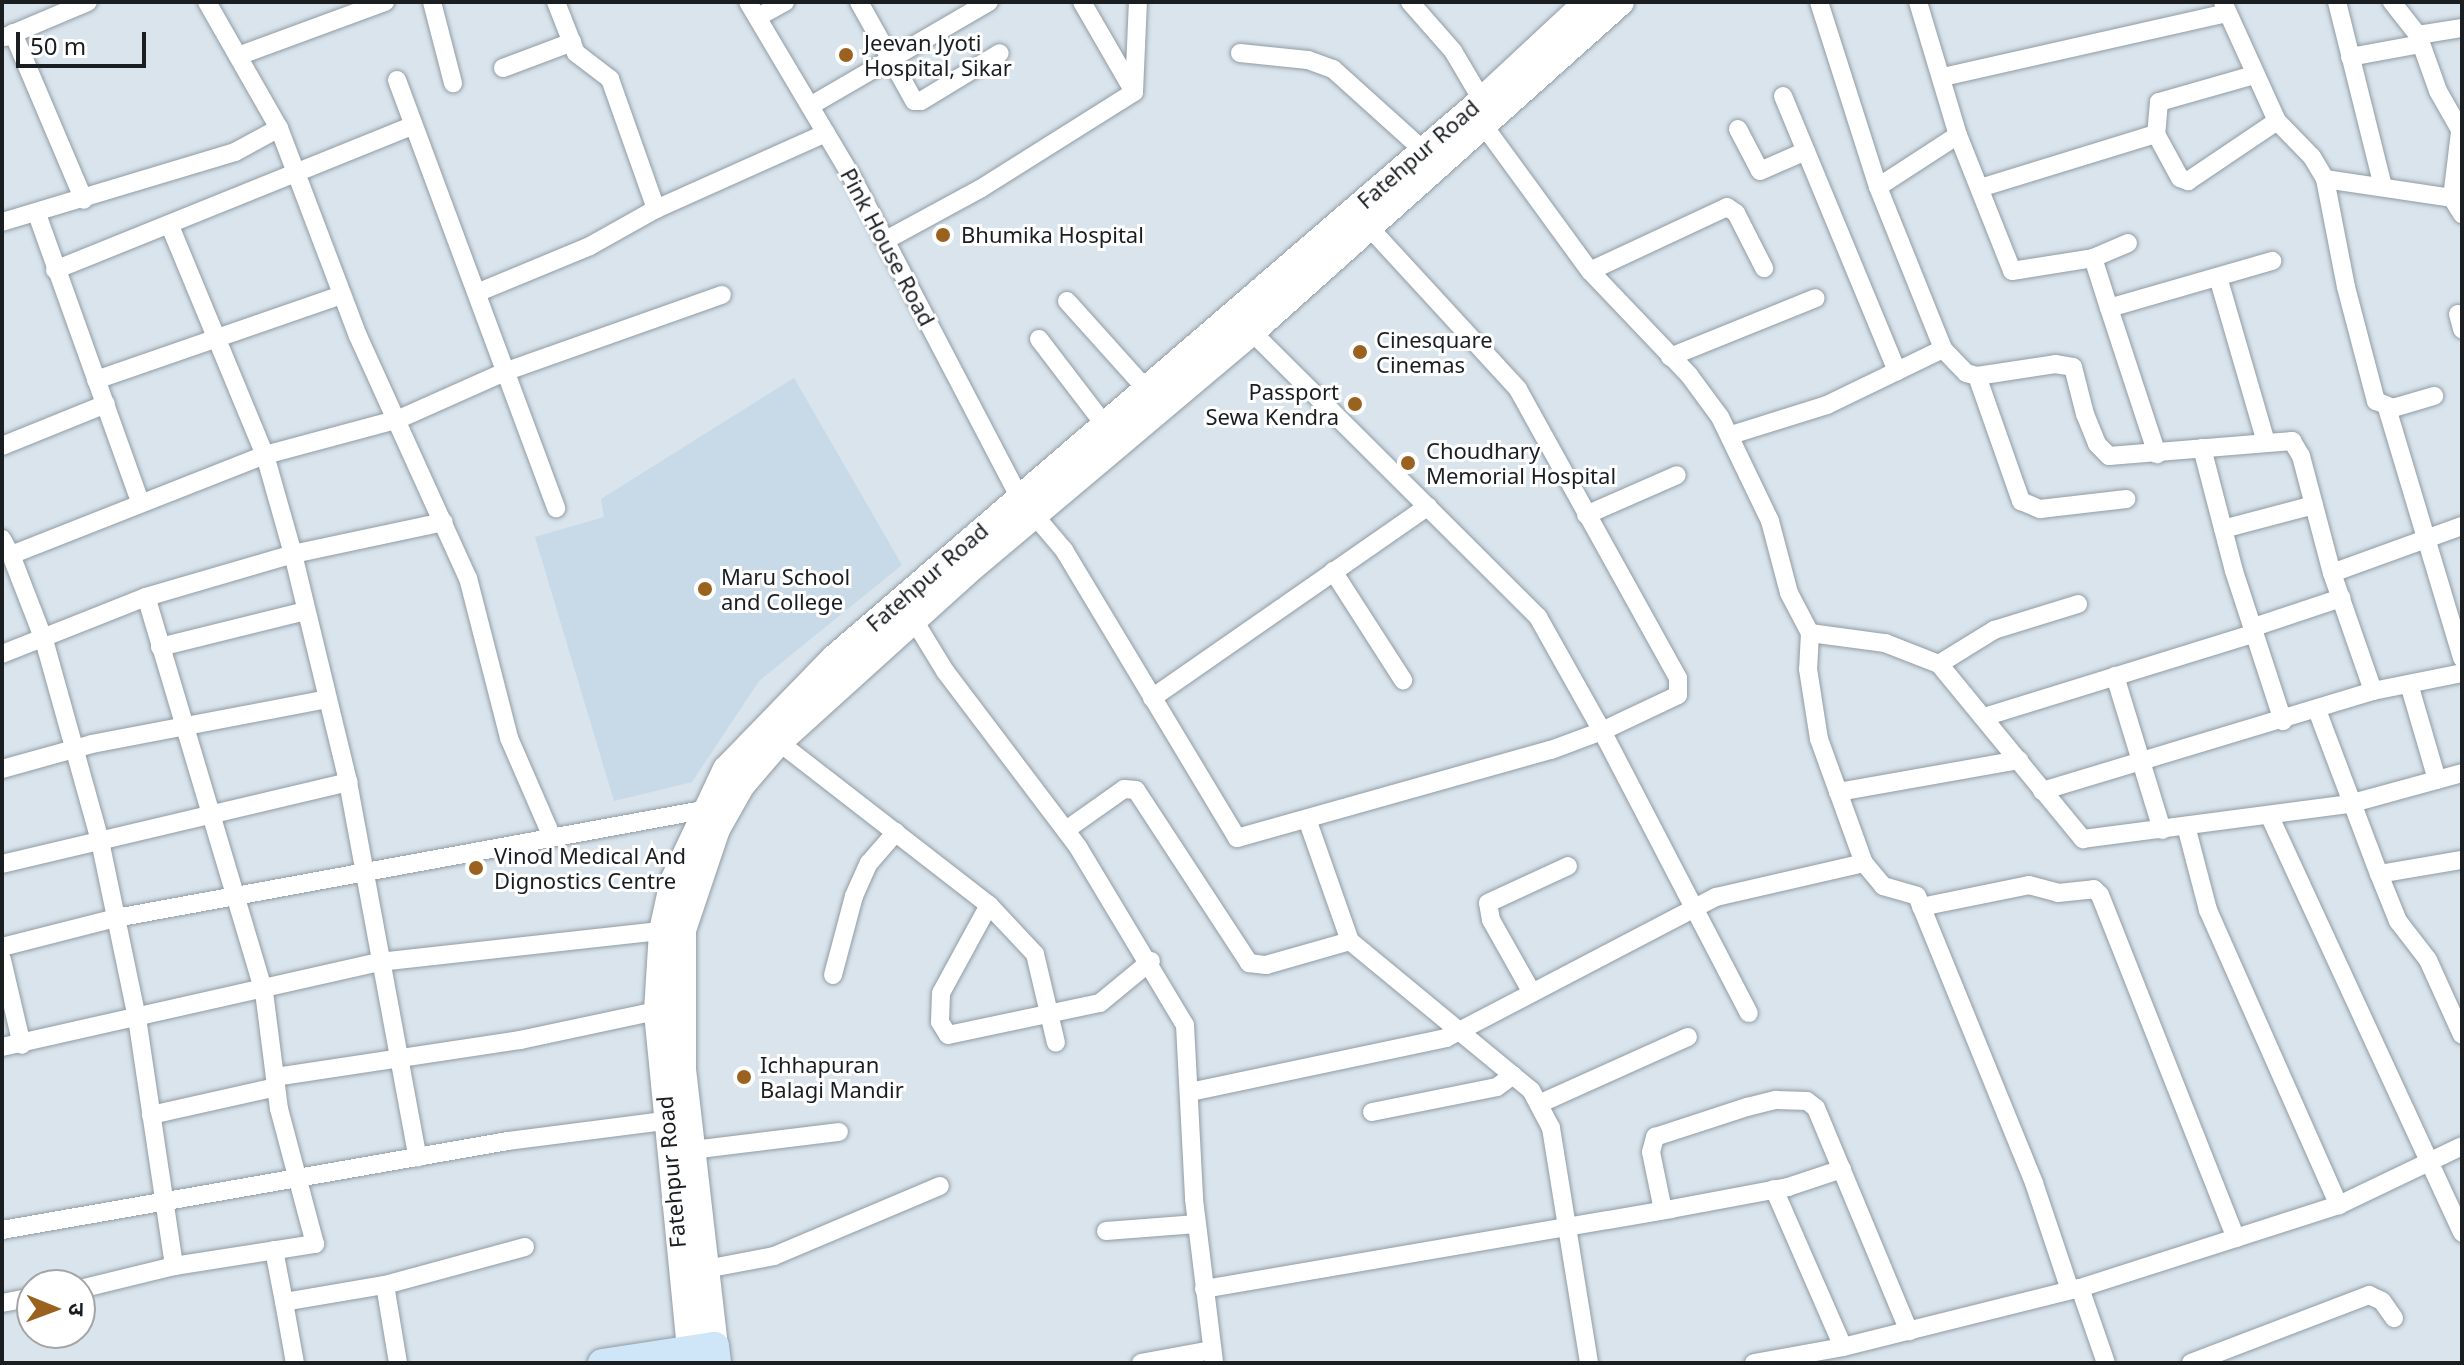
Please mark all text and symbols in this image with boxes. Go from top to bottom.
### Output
scale bar [20,16,150,66]
text: 50 m [30,29,86,62]
place label: Jeevan Jyoti Hospital, Sikar [864,29,1012,80]
marker: Jeevan Jyoti Hospital, Sikar [835,44,857,66]
street label: Fatehpur Road [1352,94,1484,214]
street label: Pink House Road [835,164,941,330]
place label: Bhumika Hospital [961,222,1144,248]
marker: Bhumika Hospital [932,224,954,246]
place label: Cinesquare Cinemas [1376,326,1493,378]
marker: Cinesquare Cinemas [1351,343,1369,361]
place label: Passport Sewa Kendra [1205,378,1339,430]
marker: Passport Sewa Kendra [1346,395,1364,413]
place label: Choudhary Memorial Hospital [1426,437,1616,488]
marker: Choudhary Memorial Hospital [1397,452,1419,474]
street label: Fatehpur Road [861,517,993,637]
place label: Maru School and College [721,563,850,614]
marker: Maru School and College [696,580,714,598]
place label: Vinod Medical And Dignostics Centre [494,842,686,894]
marker: Vinod Medical And Dignostics Centre [465,857,487,879]
place label: Ichhapuran Balagi Mandir [760,1051,904,1102]
marker: Ichhapuran Balagi Mandir [735,1068,753,1086]
street label: Fatehpur Road [651,1095,691,1249]
north arrow [16,1269,96,1349]
text: उ [63,1303,93,1316]

